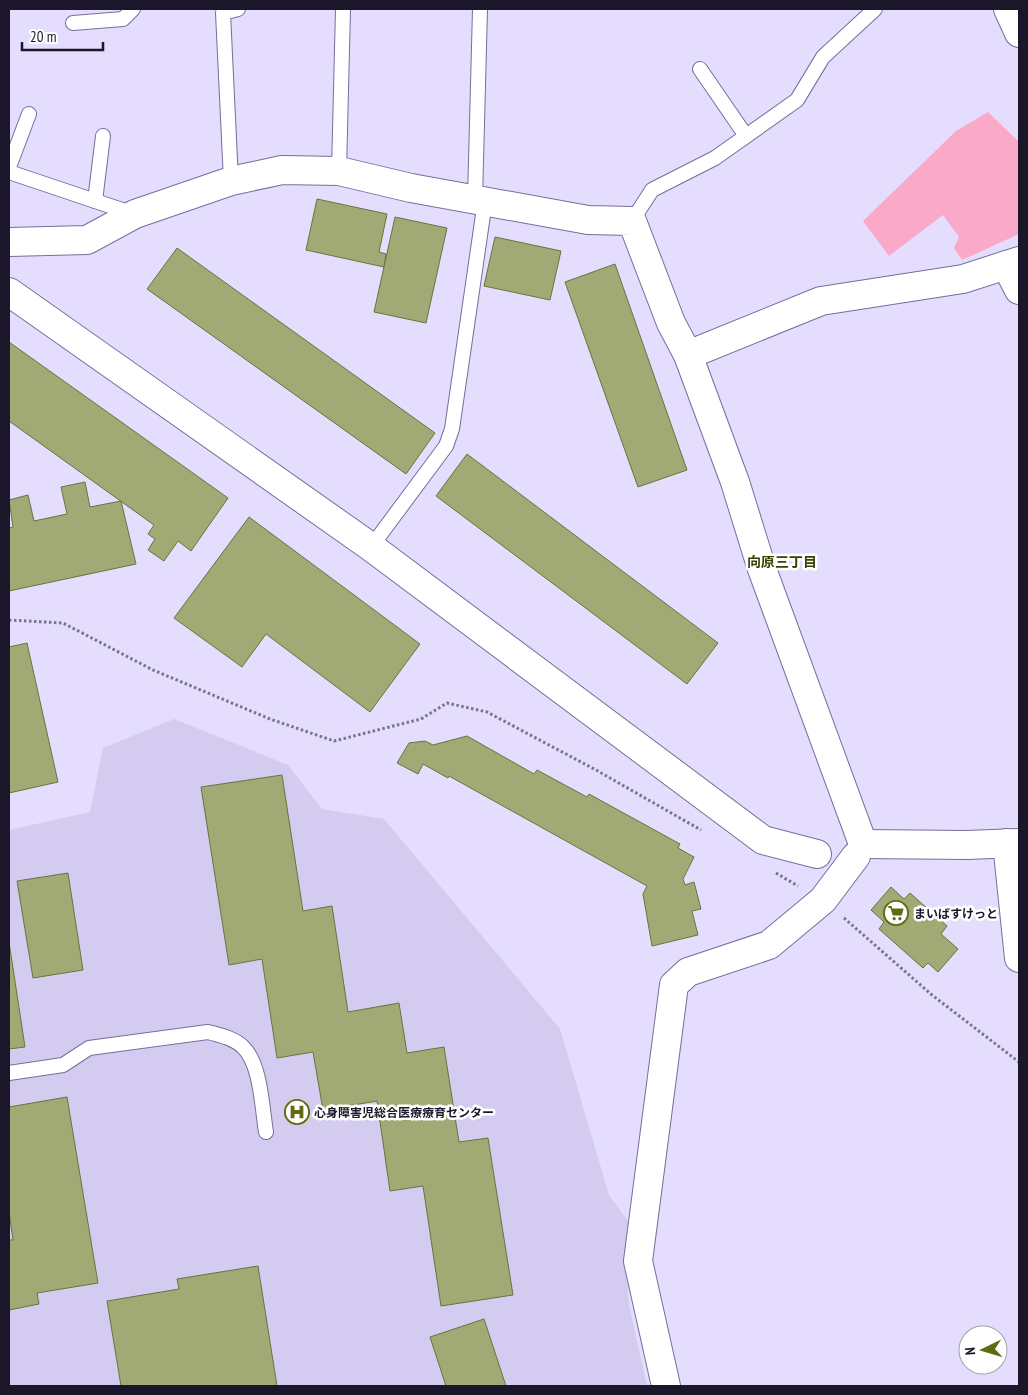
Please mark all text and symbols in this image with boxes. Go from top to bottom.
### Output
scale bar [22,20,104,52]
text: 20 m [30,27,56,46]
district label: 向原三丁目 [747,553,817,571]
supermarket icon: まいばすけっと [883,900,909,926]
place label: まいばすけっと [914,906,998,921]
hospital icon: 心身障害児総合医療療育センター [284,1099,310,1125]
place label: 心身障害児総合医療療育センター [314,1105,494,1120]
north arrow [958,1325,1008,1375]
text: N [961,1347,979,1356]

